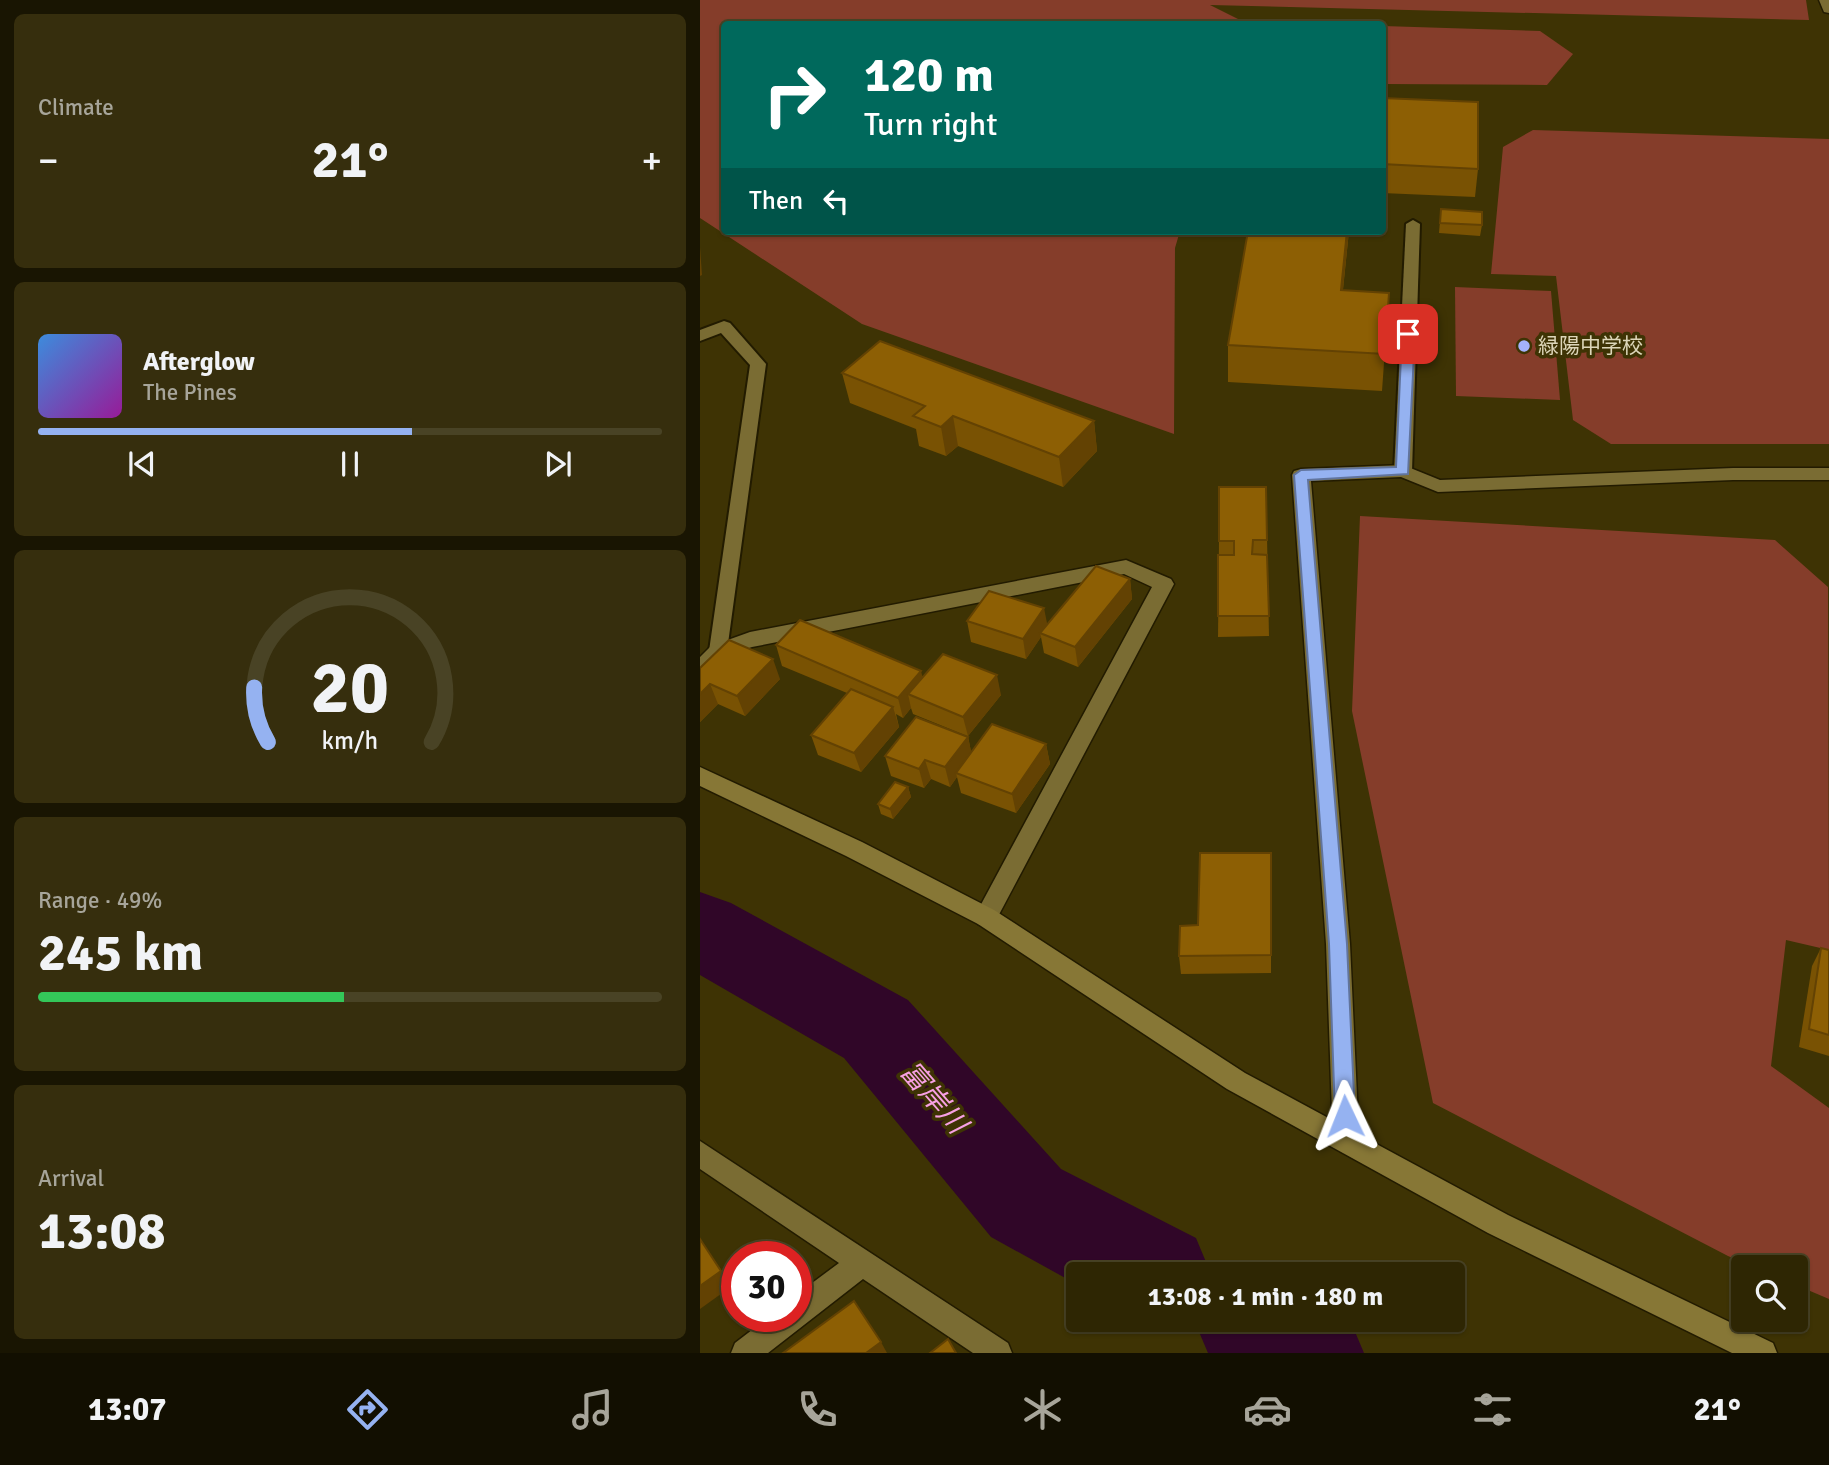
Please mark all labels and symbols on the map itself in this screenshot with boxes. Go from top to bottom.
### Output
pin [1378,304,1438,364]
place label: 緑陽中学校 [1538,333,1643,359]
marker: 緑陽中学校 [1516,338,1532,354]
water label: 富岸川 [893,1055,976,1143]
position arrow [1308,1079,1382,1153]
speed limit sign: 30 [721,1241,812,1332]

